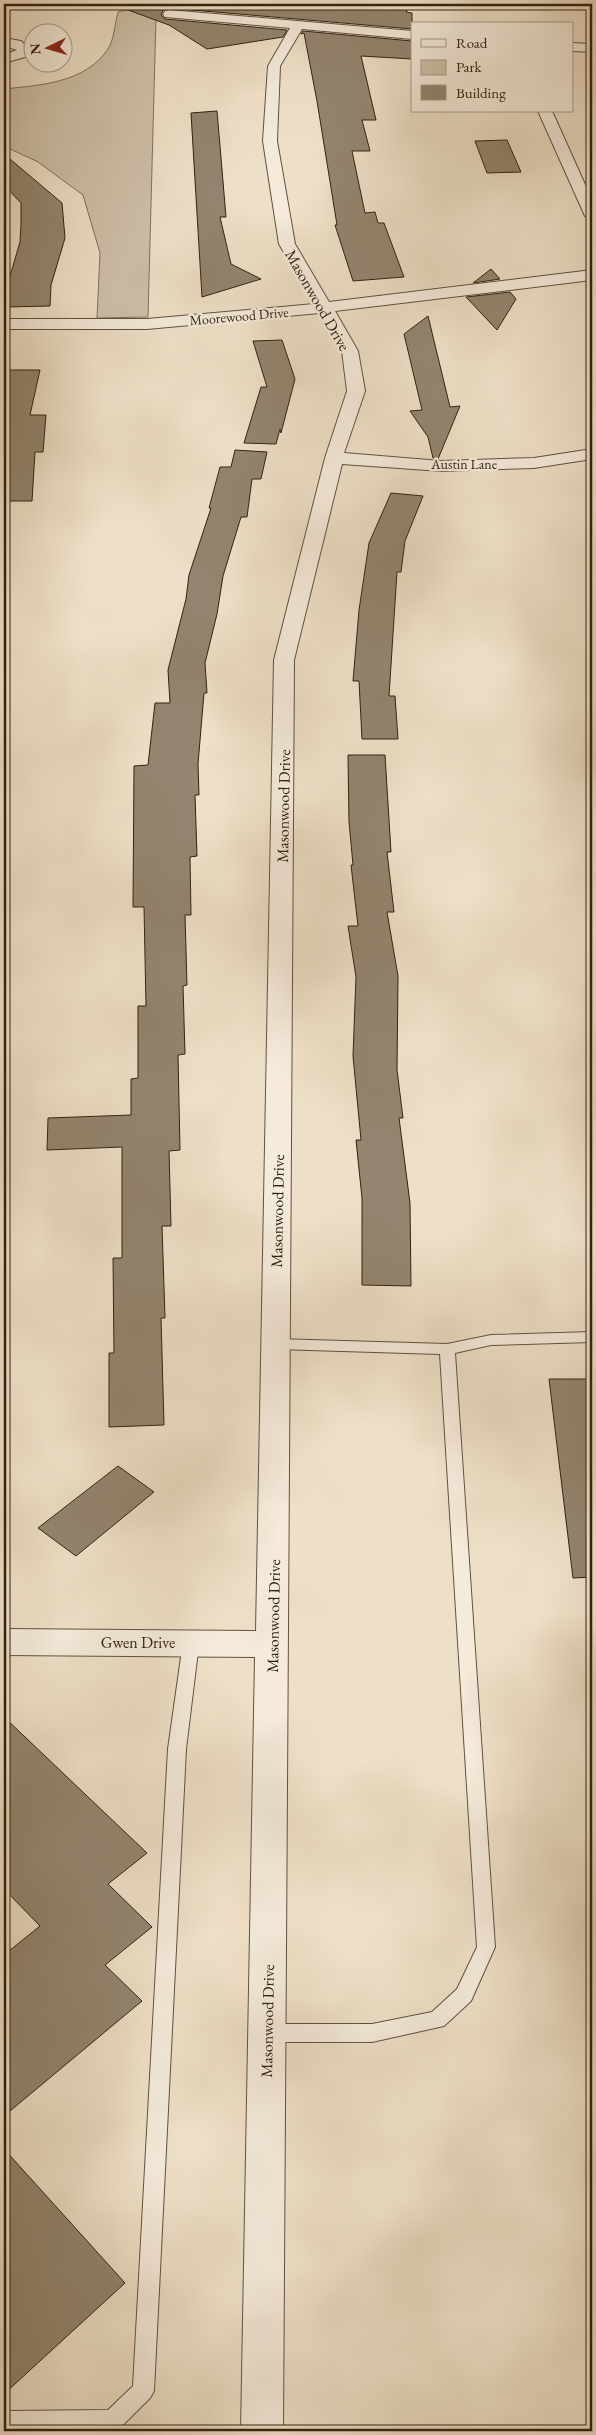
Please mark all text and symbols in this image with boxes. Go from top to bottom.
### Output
north arrow [22,22,72,72]
legend [411,22,574,112]
text: Road [456,33,488,52]
text: N [26,42,45,56]
text: Park [456,57,483,76]
text: Building [456,83,506,102]
street label: Masonwood Drive [280,246,355,355]
street label: Moorewood Drive [189,303,290,329]
street label: Austin Lane [430,455,498,473]
street label: Masonwood Drive [272,749,295,863]
street label: Masonwood Drive [266,1154,289,1268]
street label: Masonwood Drive [262,1559,285,1673]
street label: Gwen Drive [101,1632,175,1653]
street label: Masonwood Drive [256,1964,279,2078]

